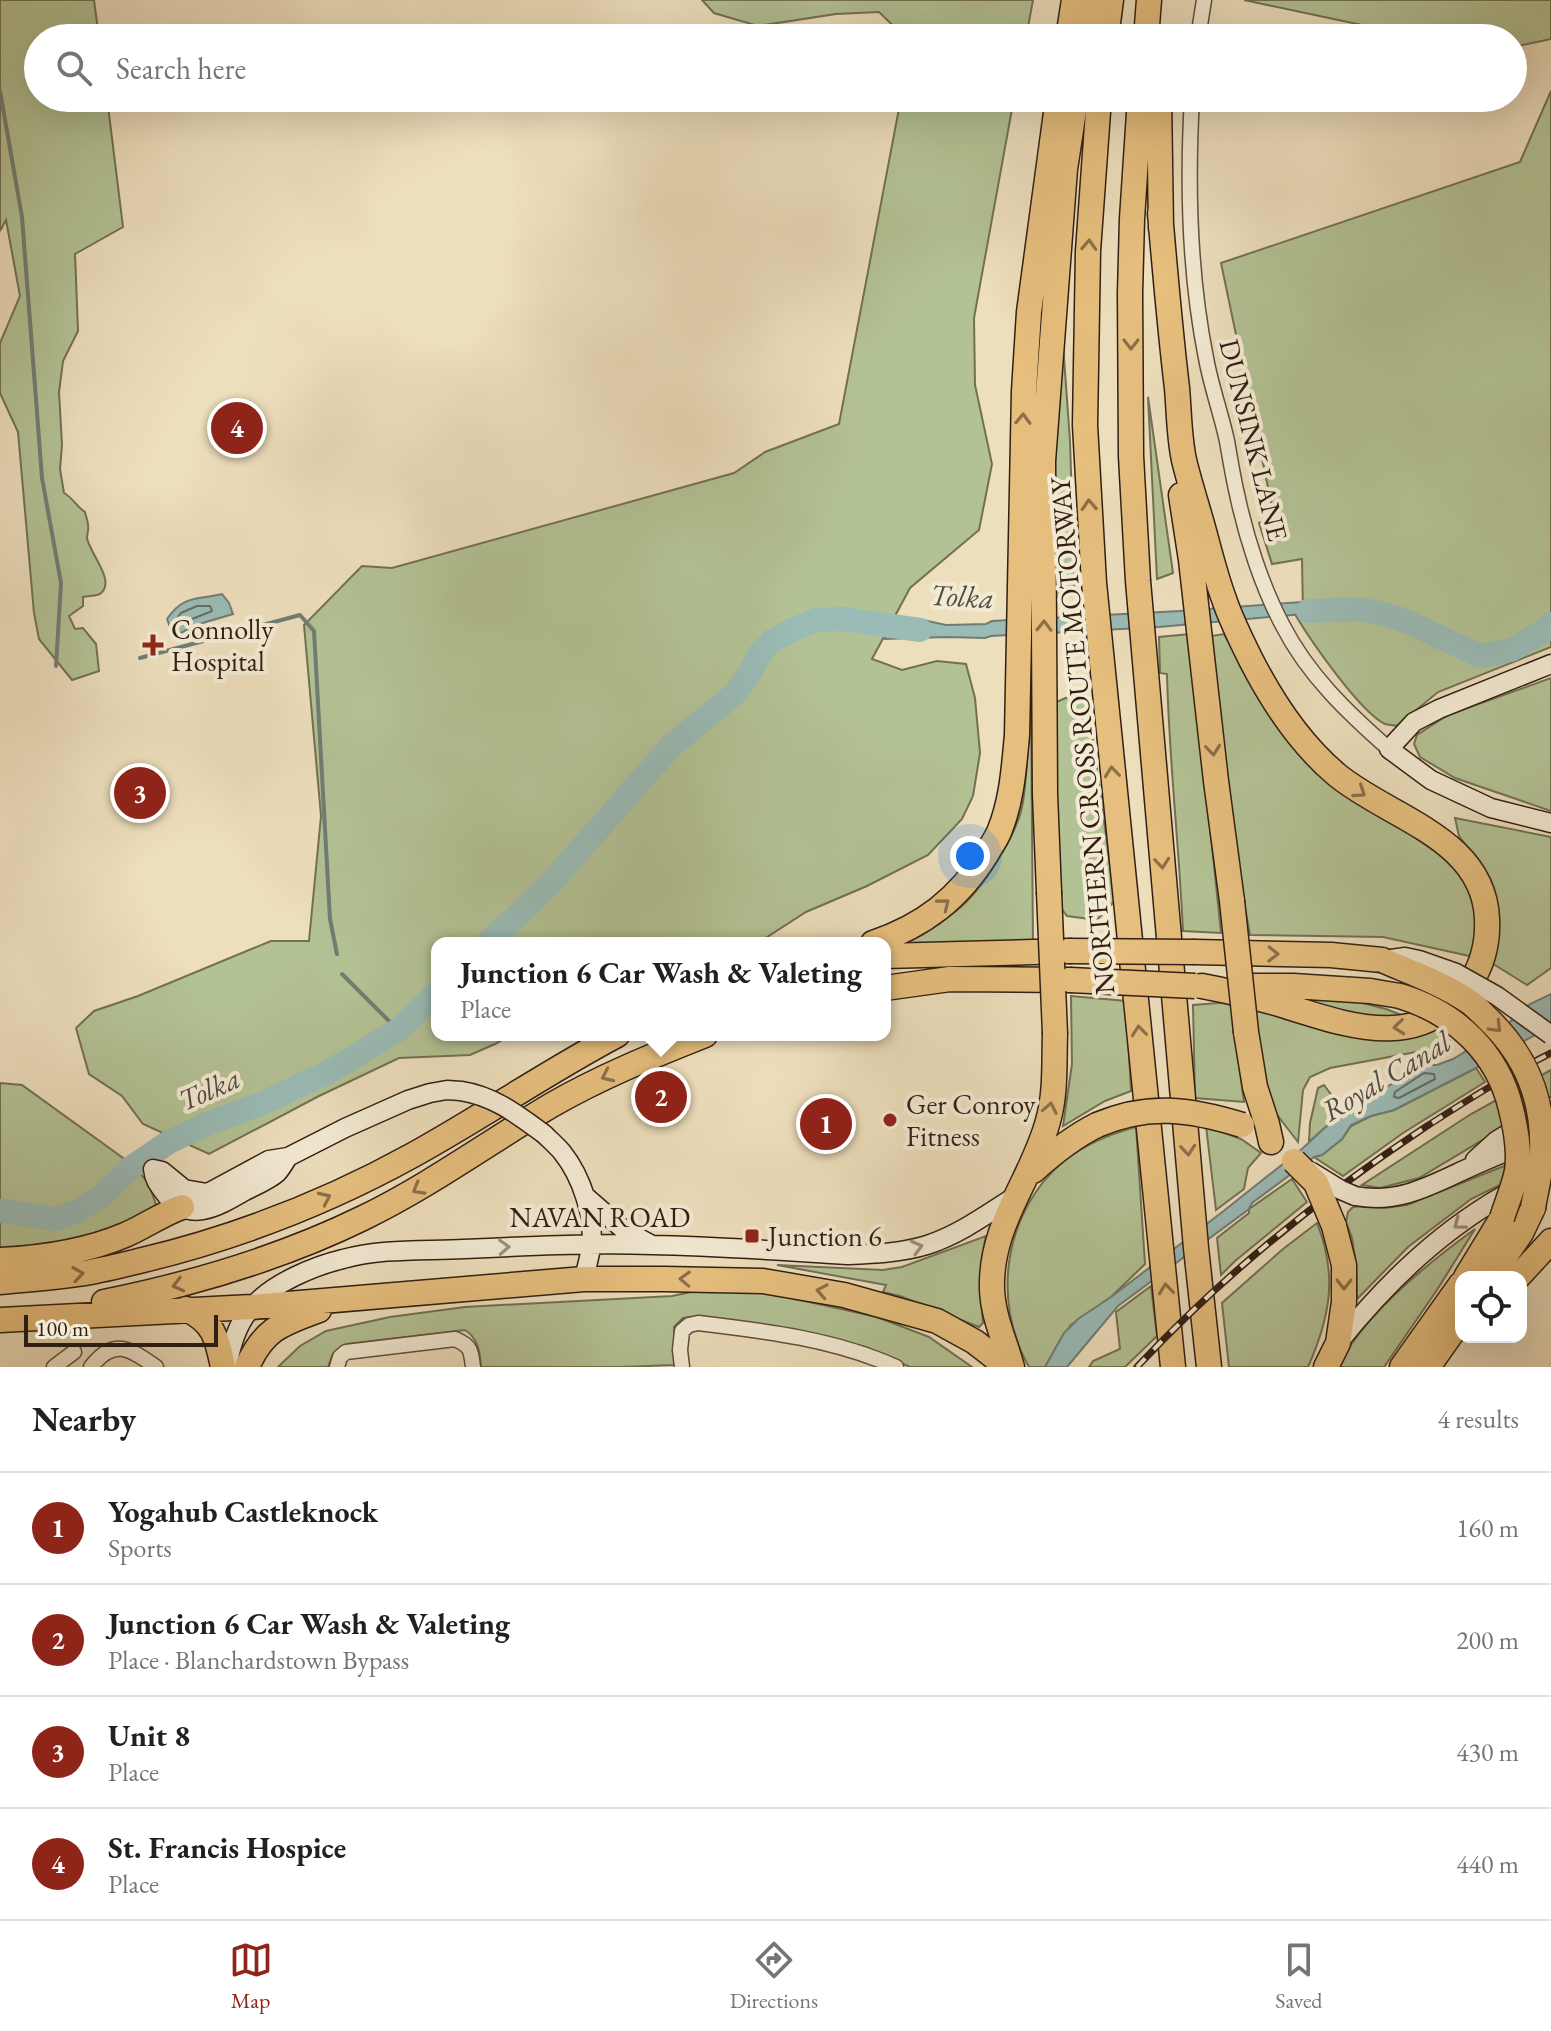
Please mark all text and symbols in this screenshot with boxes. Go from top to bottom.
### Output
search box [24,24,1527,112]
icon: search [52,46,96,90]
text: Search here [116,49,246,88]
one-way arrow [1080,238,1097,251]
street label: DUNSINK LANE [1211,335,1297,545]
one-way arrow [1122,338,1140,351]
pin: 4 [211,398,263,458]
one-way arrow [1014,412,1031,425]
street label: NORTHERN CROSS ROUTE MOTORWAY [1041,474,1123,996]
one-way arrow [1081,498,1098,511]
water label: Tolka [929,575,995,617]
place label: Connolly Hospital [171,611,274,679]
one-way arrow [1035,619,1053,632]
marker: Connolly Hospital [142,634,164,656]
one-way arrow [1204,744,1221,757]
pin: 3 [114,763,166,823]
one-way arrow [1104,765,1121,778]
one-way arrow [1351,782,1365,797]
your location [950,836,990,876]
one-way arrow [1154,857,1171,870]
one-way arrow [935,899,949,914]
popup [431,937,891,1041]
one-way arrow [1267,945,1280,963]
text: Junction 6 Car Wash & Valeting [460,953,862,992]
text: Place [460,992,511,1026]
one-way arrow [1487,1018,1501,1032]
one-way arrow [1392,1019,1405,1036]
water label: Royal Canal [1314,1021,1459,1130]
one-way arrow [1131,1024,1148,1037]
water label: Tolka [172,1058,246,1120]
one-way arrow [601,1066,615,1082]
pin: 2 [635,1067,687,1127]
place label: Ger Conroy Fitness [906,1086,1036,1154]
pin: 1 [800,1094,852,1154]
one-way arrow [1041,1102,1058,1115]
marker: Ger Conroy Fitness [881,1111,899,1129]
one-way arrow [1179,1144,1196,1157]
one-way arrow [412,1179,427,1195]
one-way arrow [317,1192,332,1208]
street label: NAVAN ROAD [510,1199,690,1235]
one-way arrow [1453,1215,1467,1229]
place label: Junction 6 [766,1218,882,1254]
marker: Junction 6 [743,1227,761,1245]
one-way arrow [498,1239,511,1256]
one-way arrow [909,1240,923,1256]
one-way arrow [71,1266,84,1283]
one-way arrow [678,1271,691,1288]
map controls [1455,1271,1527,1343]
button: locate [1455,1271,1527,1343]
one-way arrow [171,1276,185,1293]
one-way arrow [1335,1278,1353,1291]
one-way arrow [1157,1282,1174,1295]
one-way arrow [815,1284,829,1301]
scale bar [24,1311,218,1347]
text: 100 m [36,1314,89,1343]
text: Nearby [32,1397,136,1441]
text: 4 results [1438,1402,1519,1436]
text: Yogahub Castleknock [108,1492,378,1531]
text: 1 [51,1511,65,1545]
text: 160 m [1456,1511,1519,1545]
text: Sports [108,1531,172,1565]
text: Junction 6 Car Wash & Valeting [108,1604,510,1643]
text: 2 [51,1623,65,1657]
text: 200 m [1456,1623,1519,1657]
text: Place · Blanchardstown Bypass [108,1643,409,1677]
text: Unit 8 [108,1716,190,1755]
text: 3 [51,1735,65,1769]
text: 430 m [1456,1735,1519,1769]
text: Place [108,1755,159,1789]
text: St. Francis Hospice [108,1828,346,1867]
text: 4 [51,1847,65,1881]
text: 440 m [1456,1847,1519,1881]
text: Place [108,1867,159,1901]
tab: Map [229,1938,273,2015]
tab: Directions [730,1938,818,2015]
tab: Saved [1275,1938,1322,2015]

